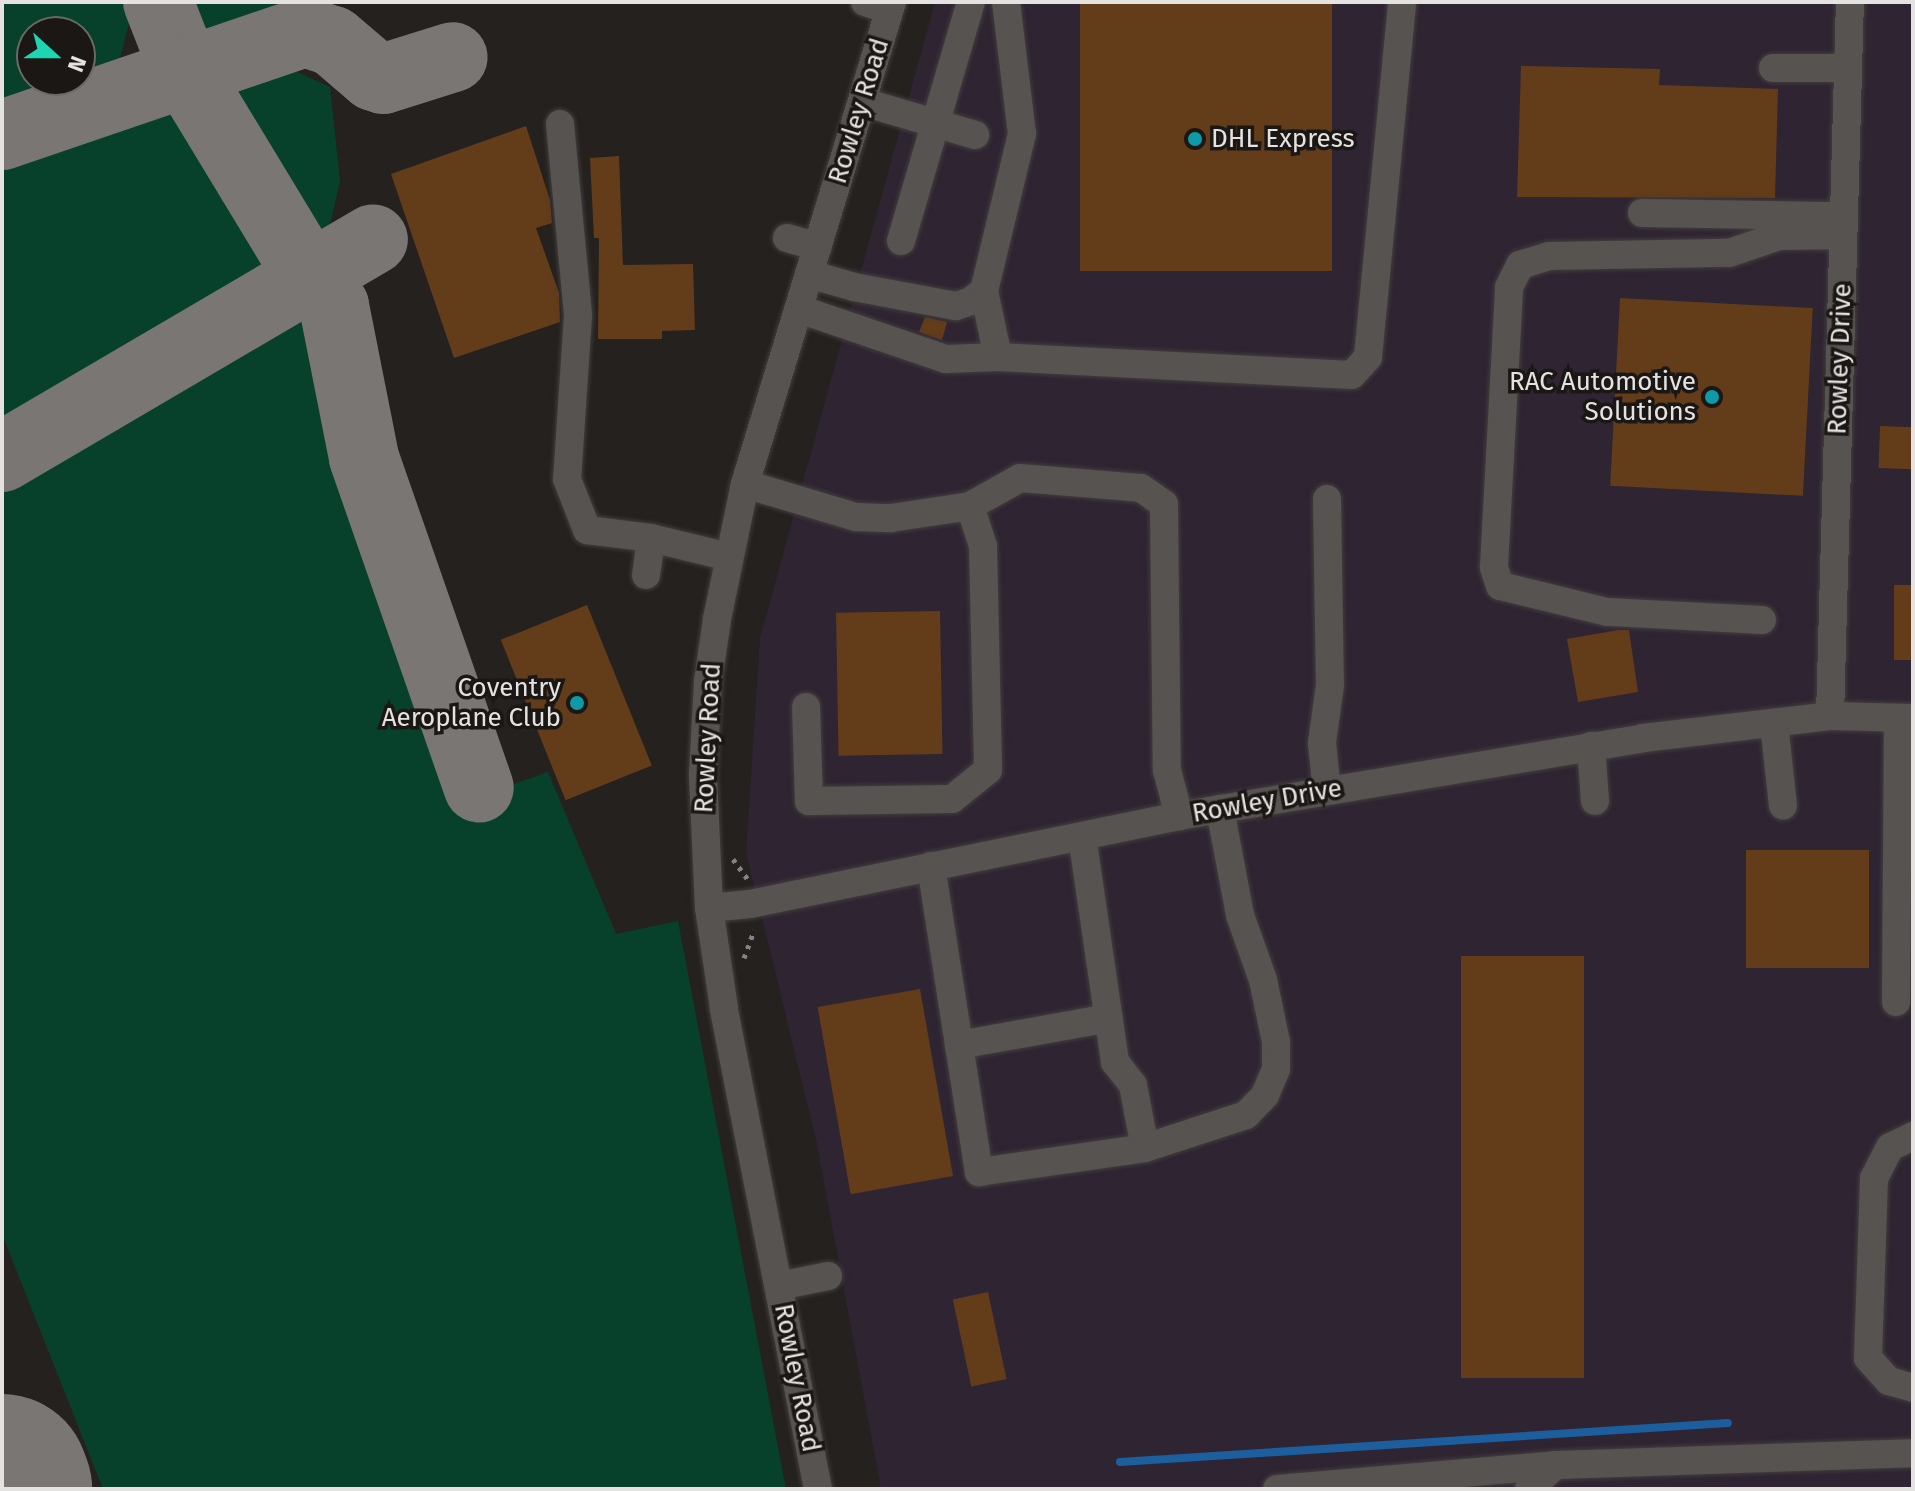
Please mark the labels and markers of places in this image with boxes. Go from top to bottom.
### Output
place label: DHL Express [1211,123,1355,155]
marker: DHL Express [1186,130,1204,148]
place label: RAC Automotive Solutions [1509,366,1696,428]
marker: RAC Automotive Solutions [1703,388,1721,406]
place label: Coventry Aeroplane Club [382,672,561,734]
marker: Coventry Aeroplane Club [568,694,586,712]

